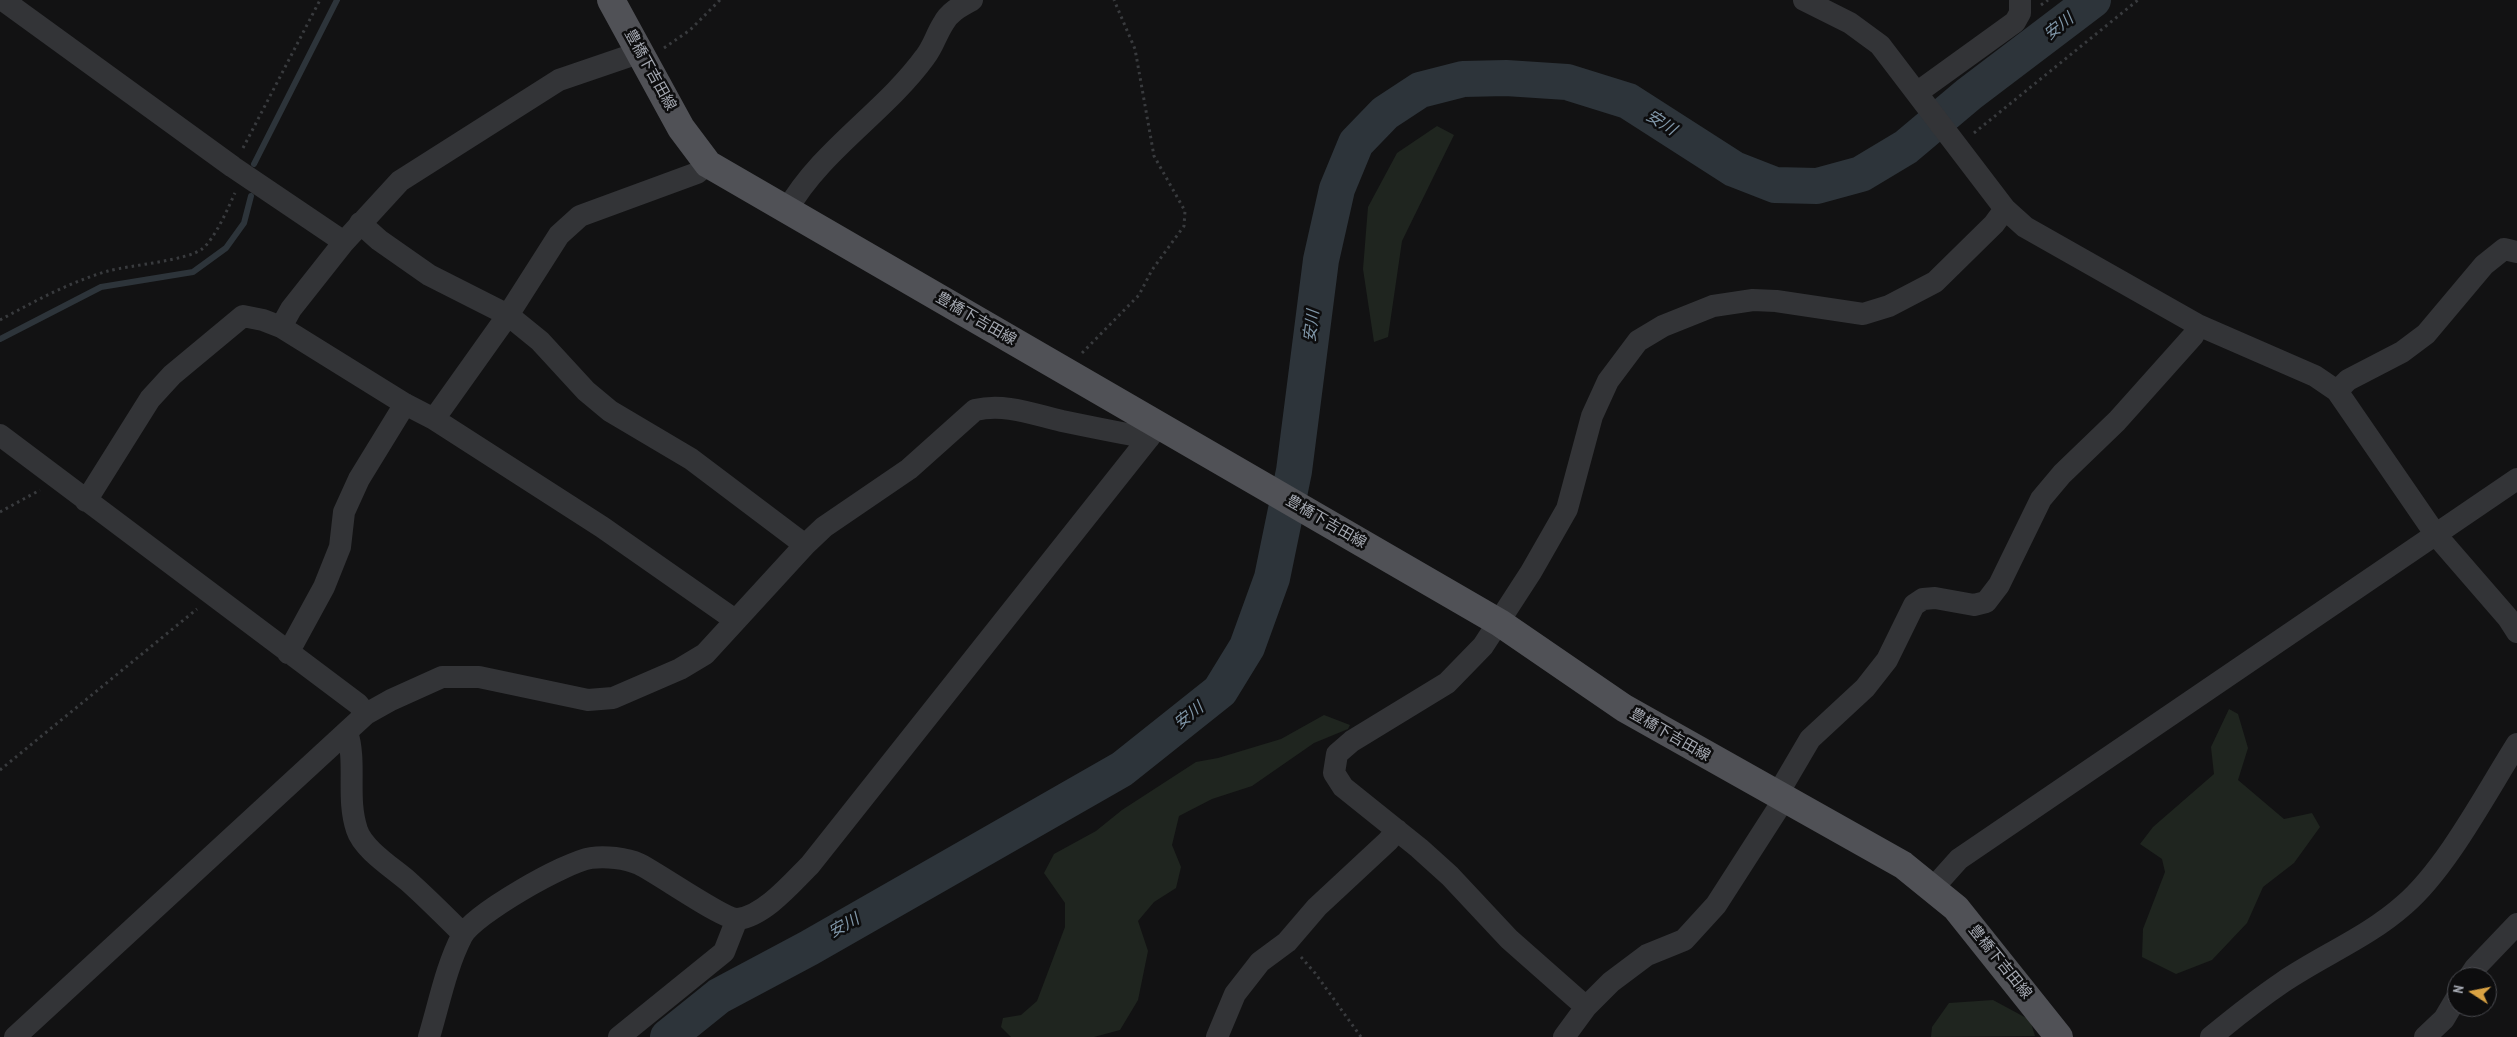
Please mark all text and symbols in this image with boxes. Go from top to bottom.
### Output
water label: 安川 [2040,10,2078,44]
street label: 豊橋下吉田線 [620,26,680,114]
water label: 安川 [1642,106,1680,140]
street label: 豊橋下吉田線 [933,289,1019,349]
water label: 安川 [1301,309,1323,343]
street label: 豊橋下吉田線 [1283,492,1369,552]
water label: 安川 [1170,699,1208,733]
street label: 豊橋下吉田線 [1627,705,1713,765]
water label: 安川 [825,910,863,942]
street label: 豊橋下吉田線 [1965,921,2035,1003]
north arrow [2447,967,2497,1017]
text: N [2449,984,2468,995]

